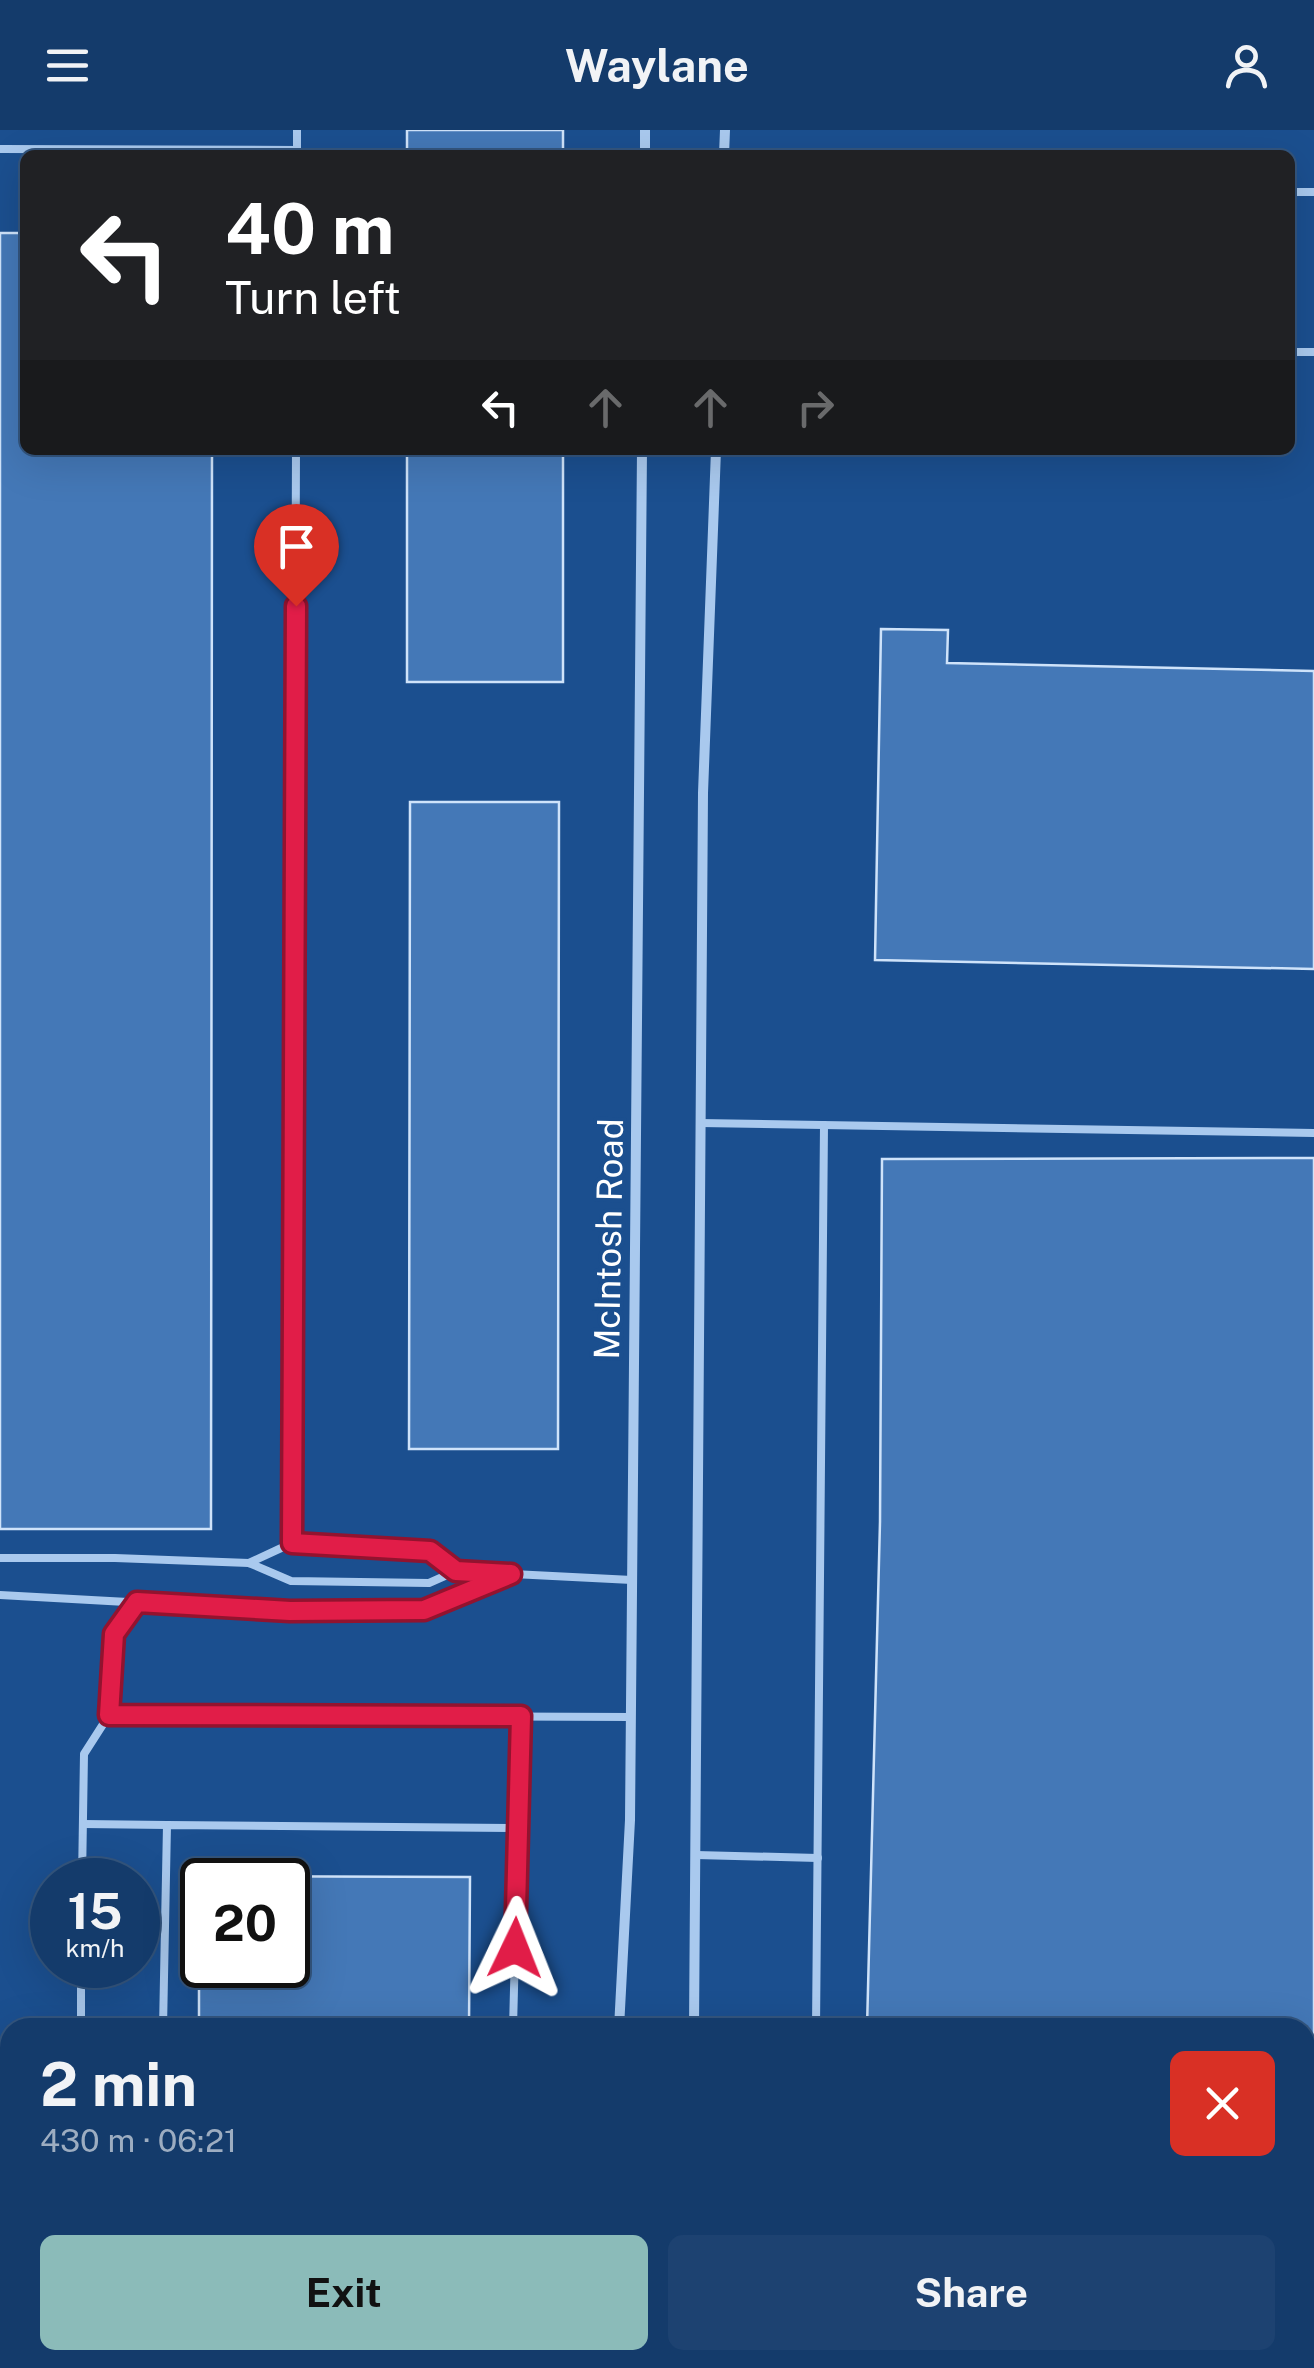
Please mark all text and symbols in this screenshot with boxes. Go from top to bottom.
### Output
icon: menu [40,38,95,93]
icon: person [1219,38,1274,93]
text: Waylane [565,39,749,92]
text: 40 m [225,187,395,270]
icon: left [60,190,190,320]
text: Turn left [225,271,401,324]
icon: left [473,380,528,435]
icon: ahead [578,380,633,435]
icon: ahead [683,380,738,435]
icon: right [788,380,843,435]
pin [254,504,339,607]
icon: arrive [269,519,324,574]
street label: McIntosh Road [586,1118,631,1360]
speed limit sign: 20 [180,1858,310,1988]
text: 15 [67,1881,123,1940]
position arrow [463,1896,567,2000]
text: km/h [66,1933,124,1963]
text: 2 min [40,2049,197,2120]
button: close [1170,2051,1275,2156]
text: 430 m · 06:21 [40,2122,237,2159]
button: Exit [40,2235,648,2350]
button: Share [668,2235,1275,2350]

